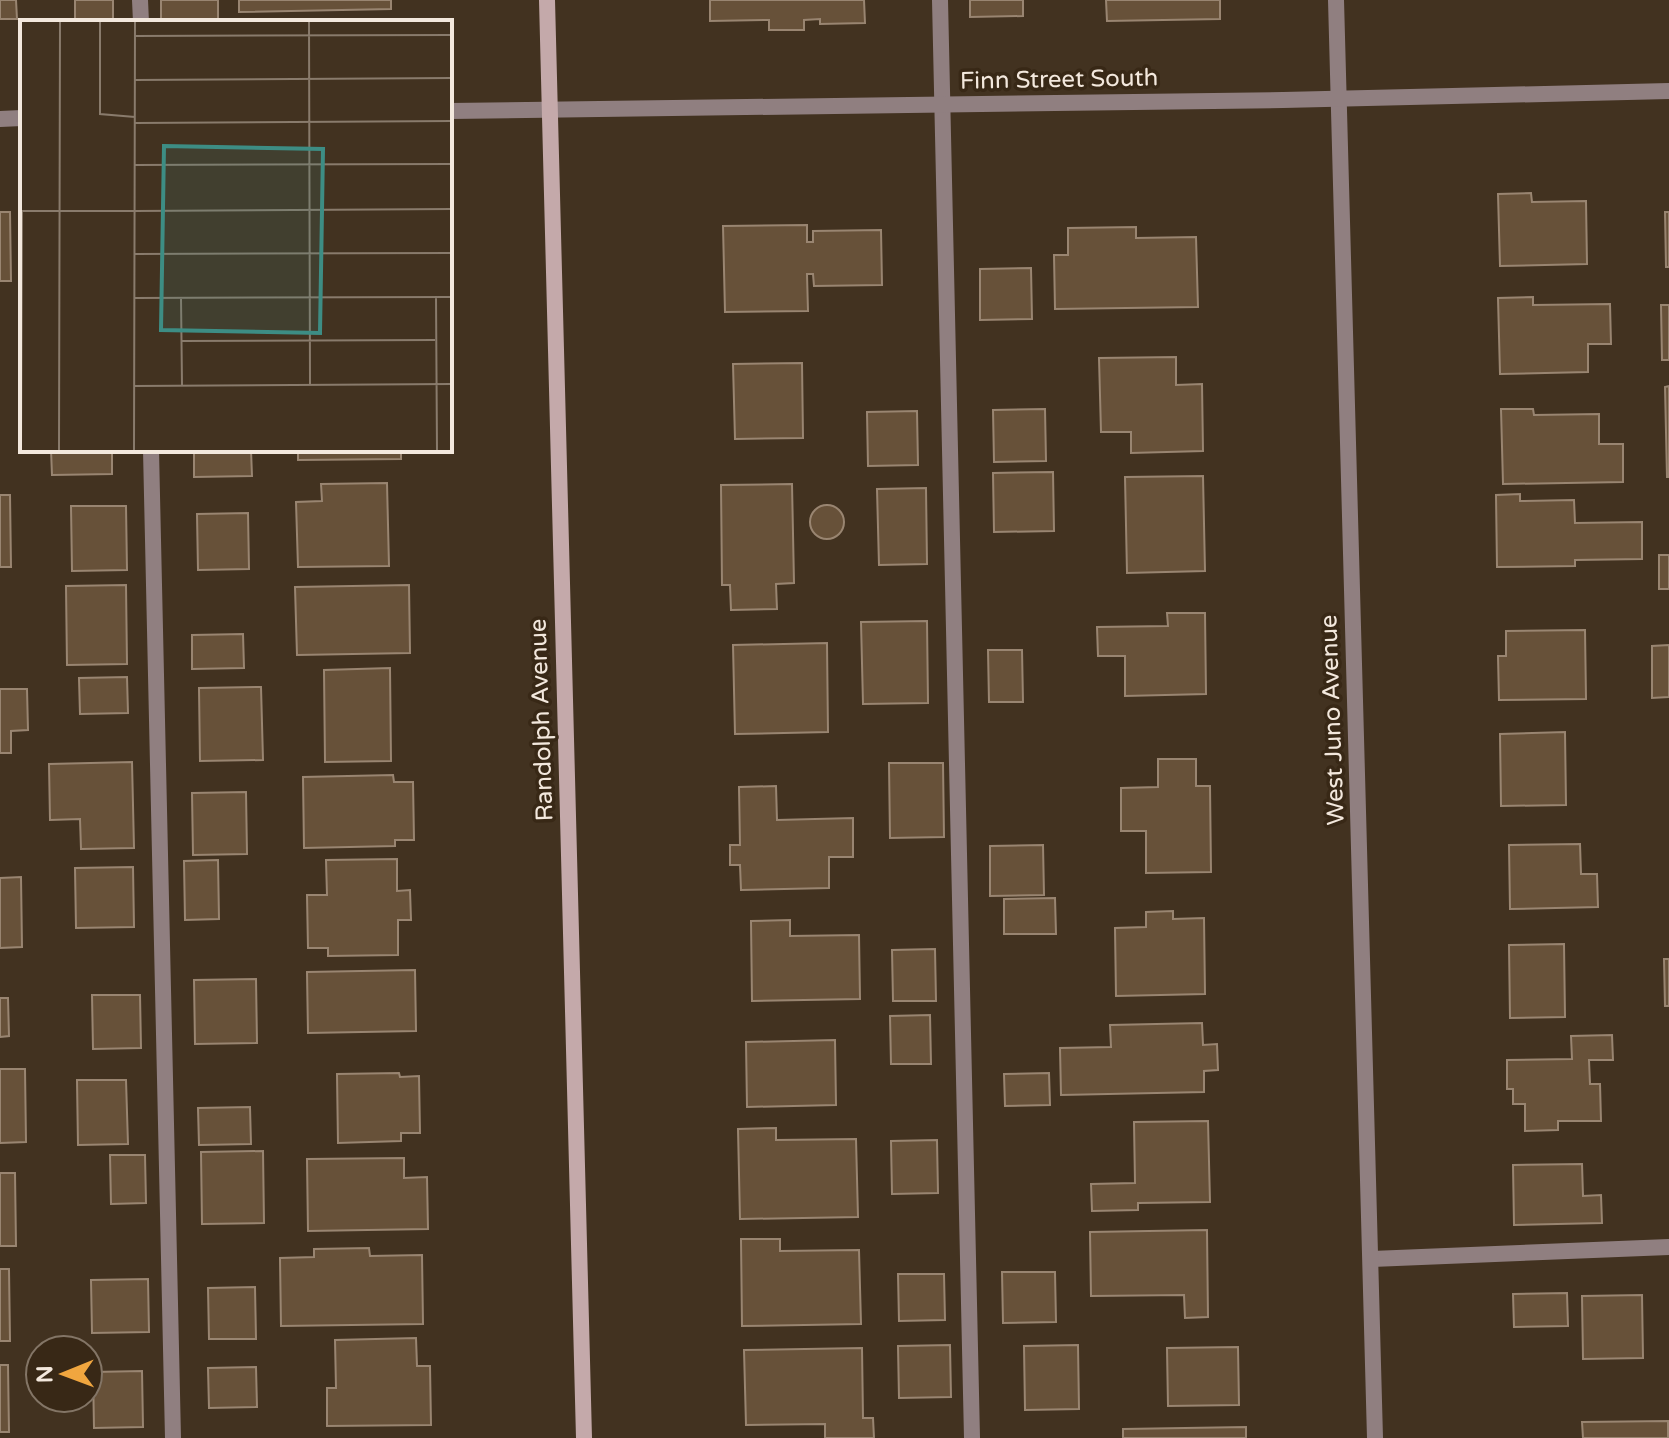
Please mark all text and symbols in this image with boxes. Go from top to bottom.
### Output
inset map [20,20,452,452]
street label: Finn Street South [960,63,1158,96]
street label: West Juno Avenue [1314,614,1351,826]
street label: Randolph Avenue [523,618,560,822]
north arrow [24,1334,104,1414]
text: N [32,1365,58,1383]

